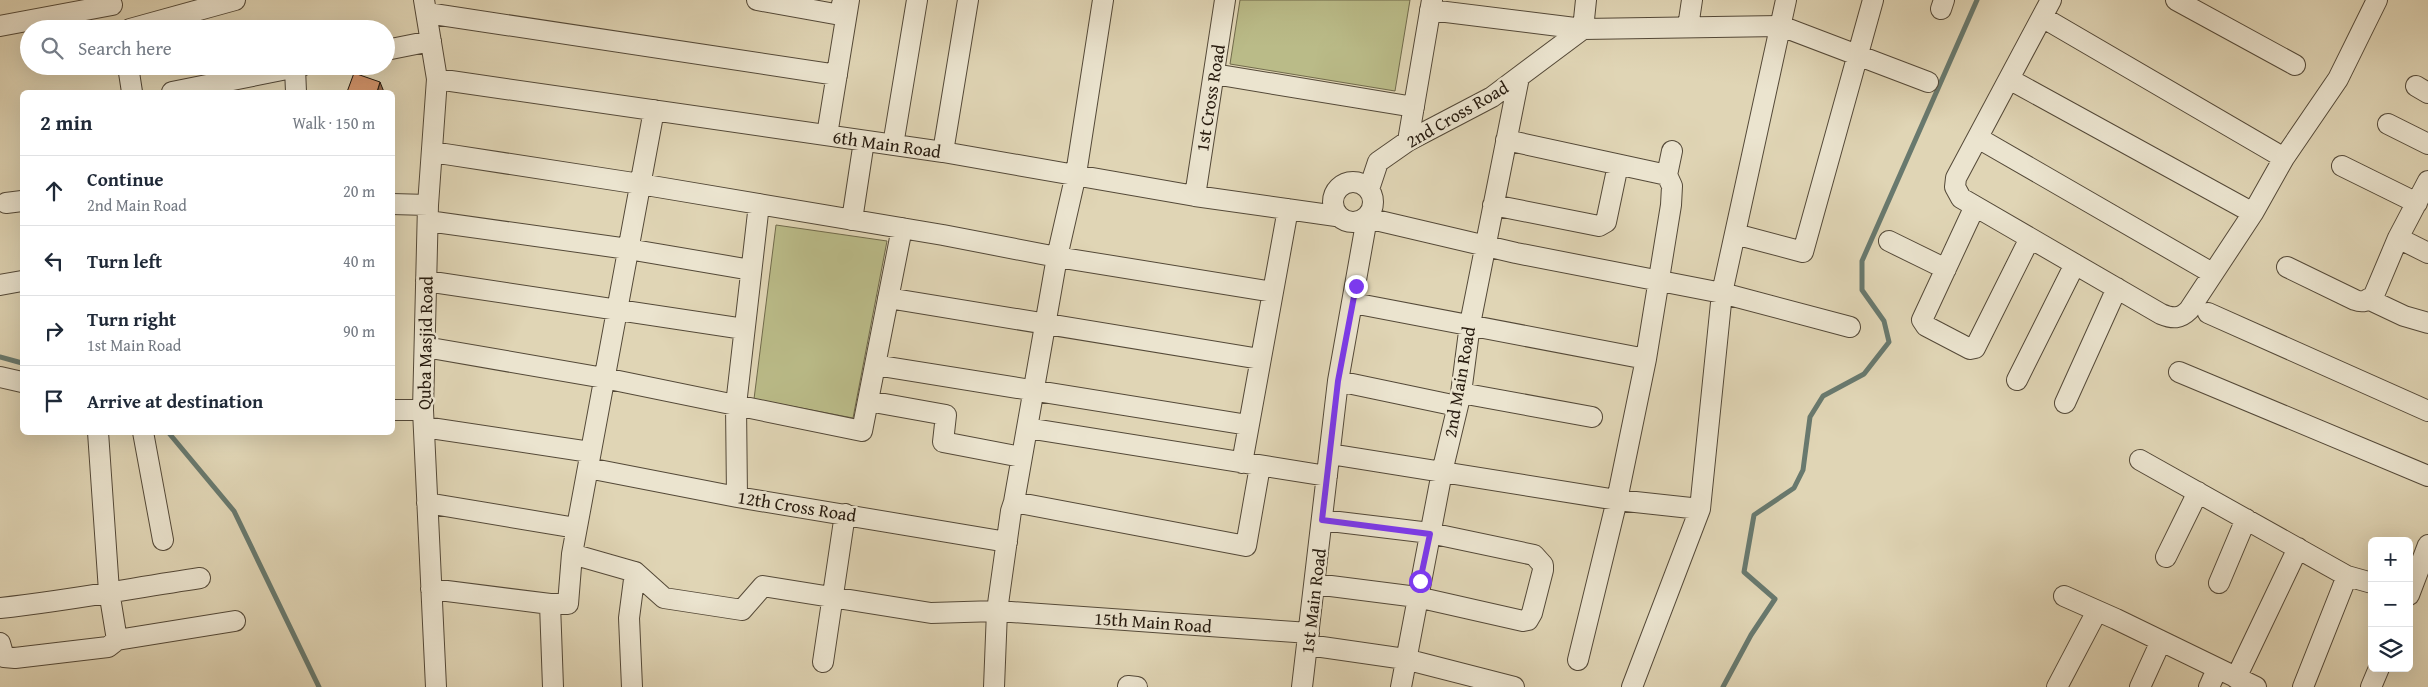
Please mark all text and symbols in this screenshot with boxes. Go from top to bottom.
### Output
search box [20,20,395,75]
icon: search [38,34,66,62]
text: Search here [78,34,172,62]
street label: 1st Cross Road [1188,42,1232,154]
street label: 2nd Cross Road [1401,74,1514,154]
text: 2 min [40,107,92,138]
text: Walk · 150 m [292,111,375,135]
street label: 6th Main Road [831,123,943,165]
text: Continue [87,165,164,193]
icon: ahead [40,177,68,205]
text: 20 m [343,179,375,203]
text: 2nd Main Road [87,193,187,217]
icon: left [40,247,68,275]
text: Turn left [87,247,162,275]
text: 40 m [343,249,375,273]
street label: Quba Masjid Road [410,275,440,410]
route end [1345,275,1368,298]
text: Turn right [87,305,176,333]
icon: right [40,317,68,345]
text: 90 m [343,319,375,343]
street label: 2nd Main Road [1436,324,1482,440]
text: 1st Main Road [87,333,181,357]
icon: arrive [40,387,68,415]
text: Arrive at destination [87,387,263,415]
street label: 12th Cross Road [736,483,859,529]
map controls [2368,537,2413,672]
button: + [2368,537,2413,582]
street label: 1st Main Road [1293,546,1333,655]
route start [1409,570,1432,593]
button: − [2368,582,2413,627]
street label: 15th Main Road [1093,604,1213,640]
button: layers [2368,627,2413,672]

